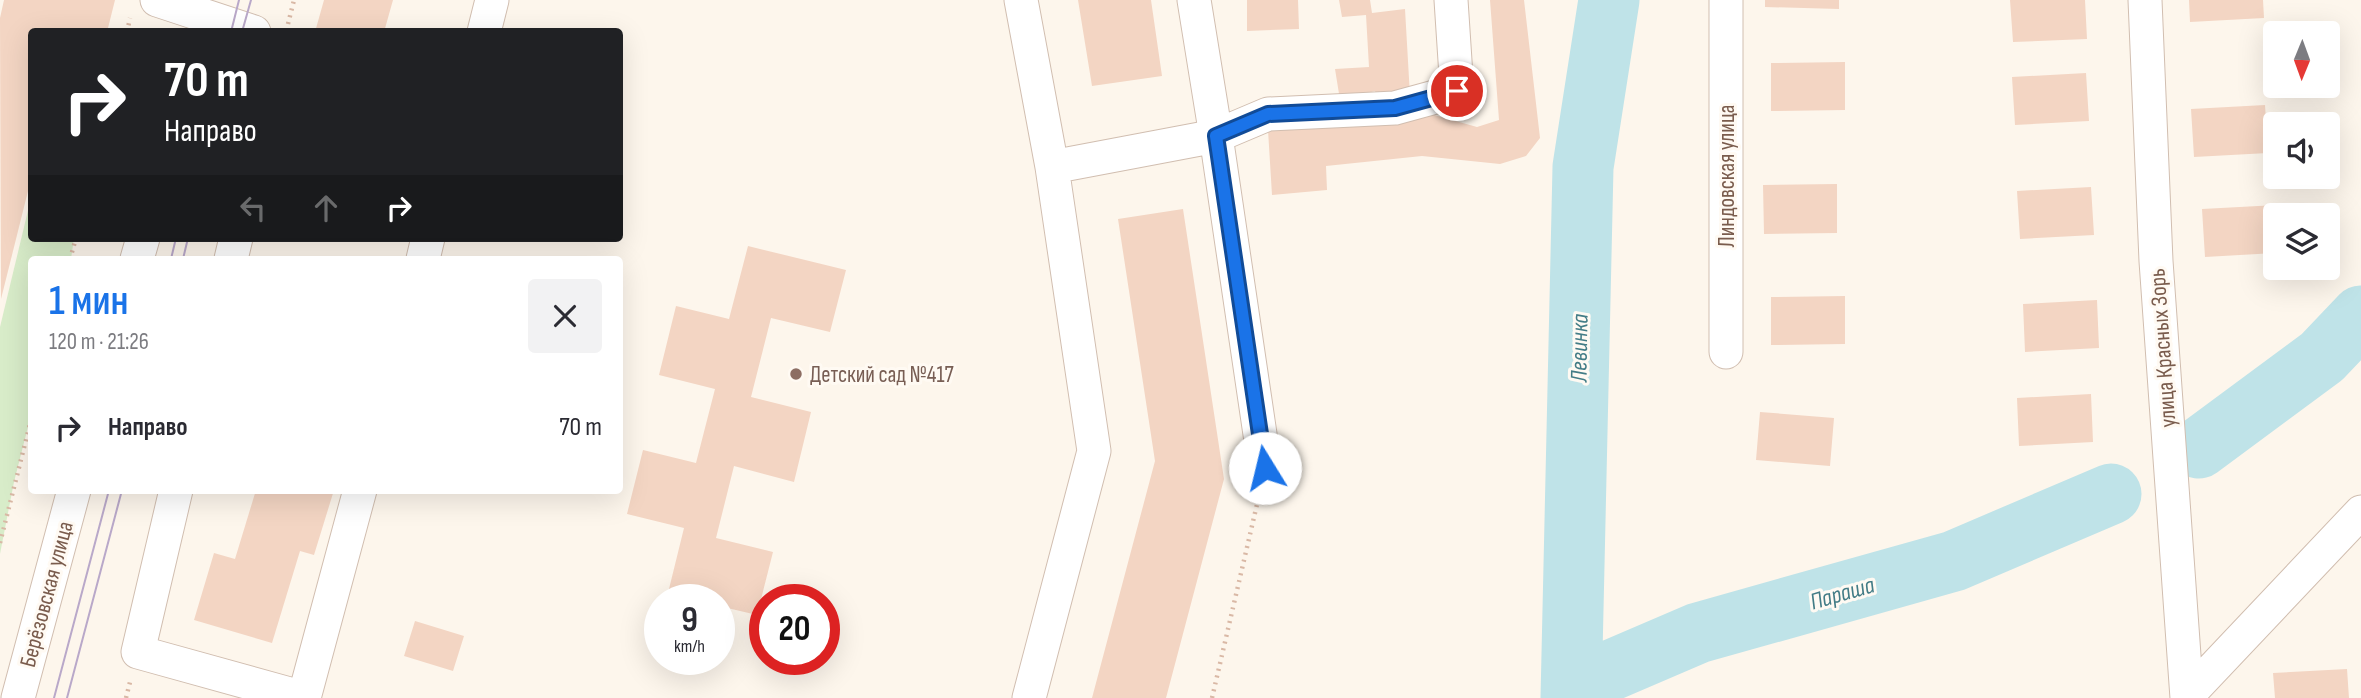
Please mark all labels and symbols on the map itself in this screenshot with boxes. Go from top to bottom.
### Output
north arrow [2263,21,2340,98]
pin [1427,61,1487,121]
street label: Линдовская улица [1713,105,1741,247]
street label: улица Красных Зорь [2143,267,2183,428]
water label: Левинка [1564,313,1595,383]
place label: Детский сад №417 [810,361,954,389]
marker: Детский сад №417 [788,366,804,382]
position arrow [1228,431,1302,505]
street label: Берёзовская улица [14,518,80,670]
water label: Параша [1807,570,1878,616]
speed limit sign: 20 [749,584,840,675]

